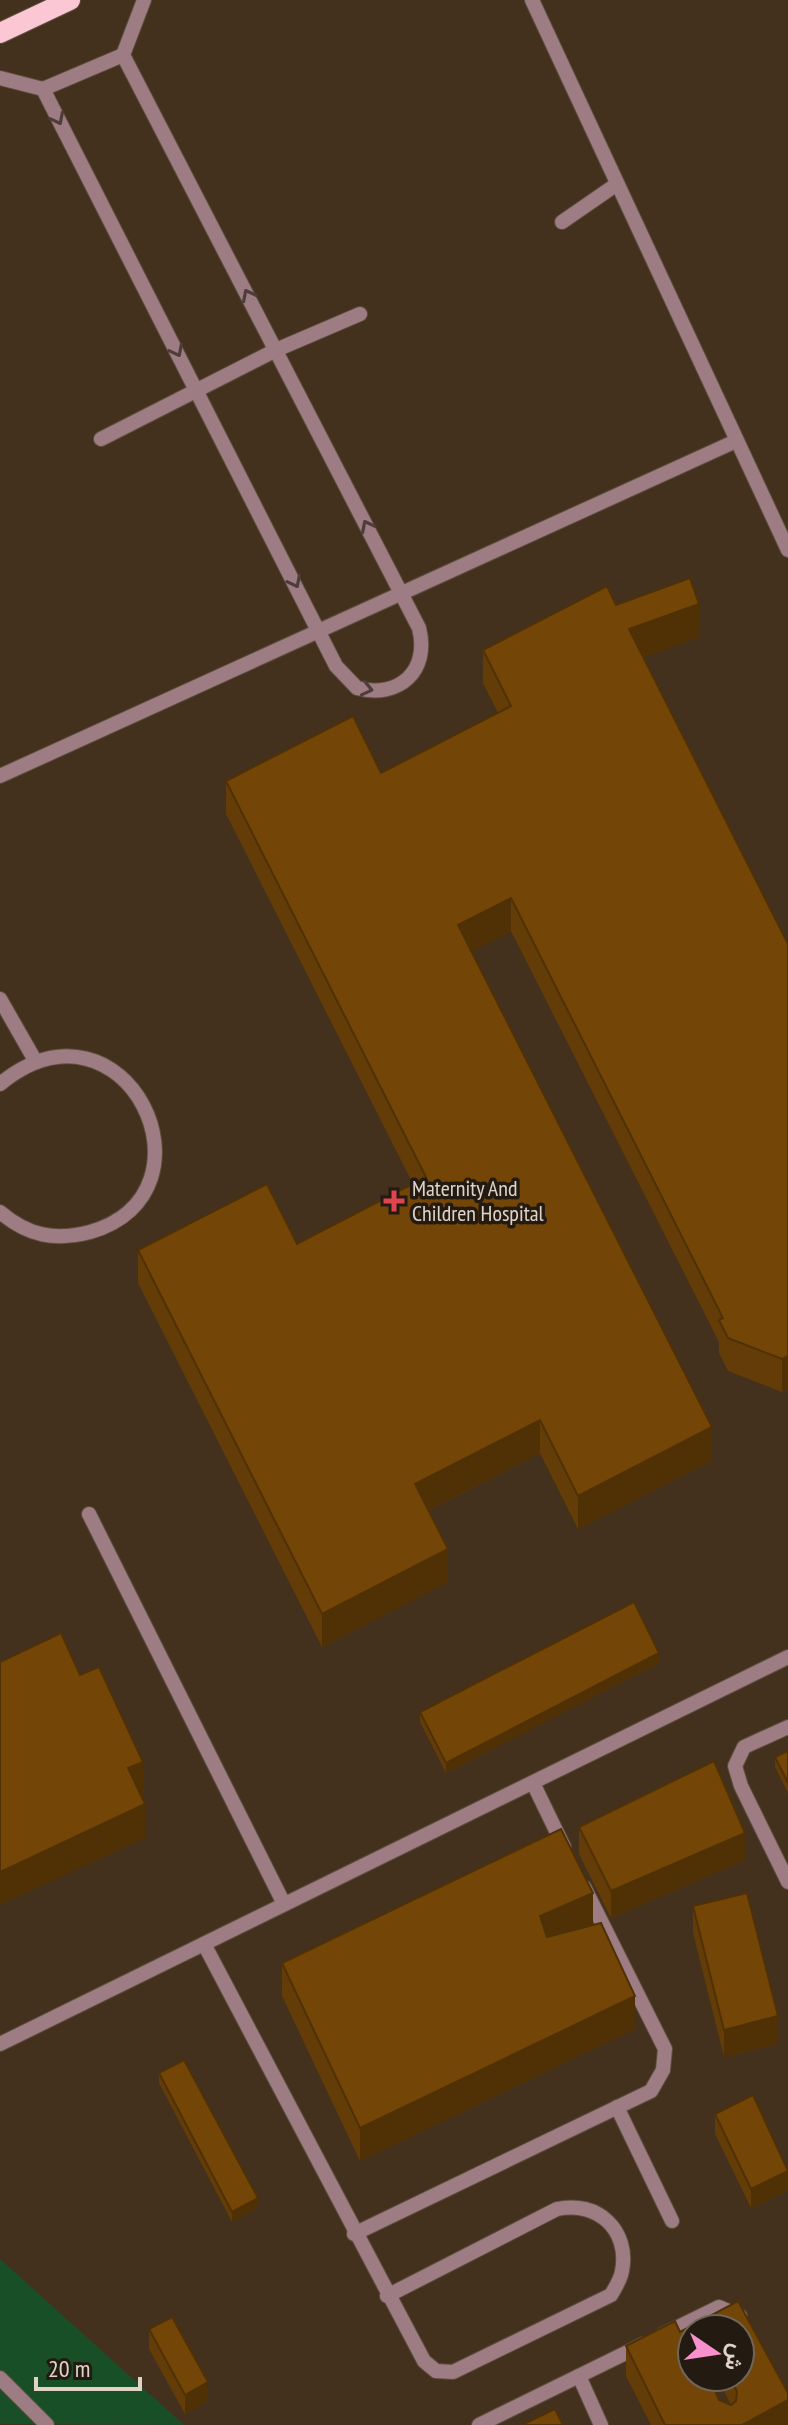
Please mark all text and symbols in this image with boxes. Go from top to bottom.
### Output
one-way arrow [49,111,64,126]
one-way arrow [242,288,257,303]
one-way arrow [167,342,182,357]
one-way arrow [362,519,377,534]
one-way arrow [285,574,301,589]
one-way arrow [360,680,373,697]
place label: Maternity And Children Hospital [412,1174,545,1227]
marker: Maternity And Children Hospital [383,1190,405,1212]
north arrow [676,2313,756,2393]
scale bar [36,2341,140,2391]
text: ش [719,2341,752,2374]
text: 20 m [48,2353,90,2384]

